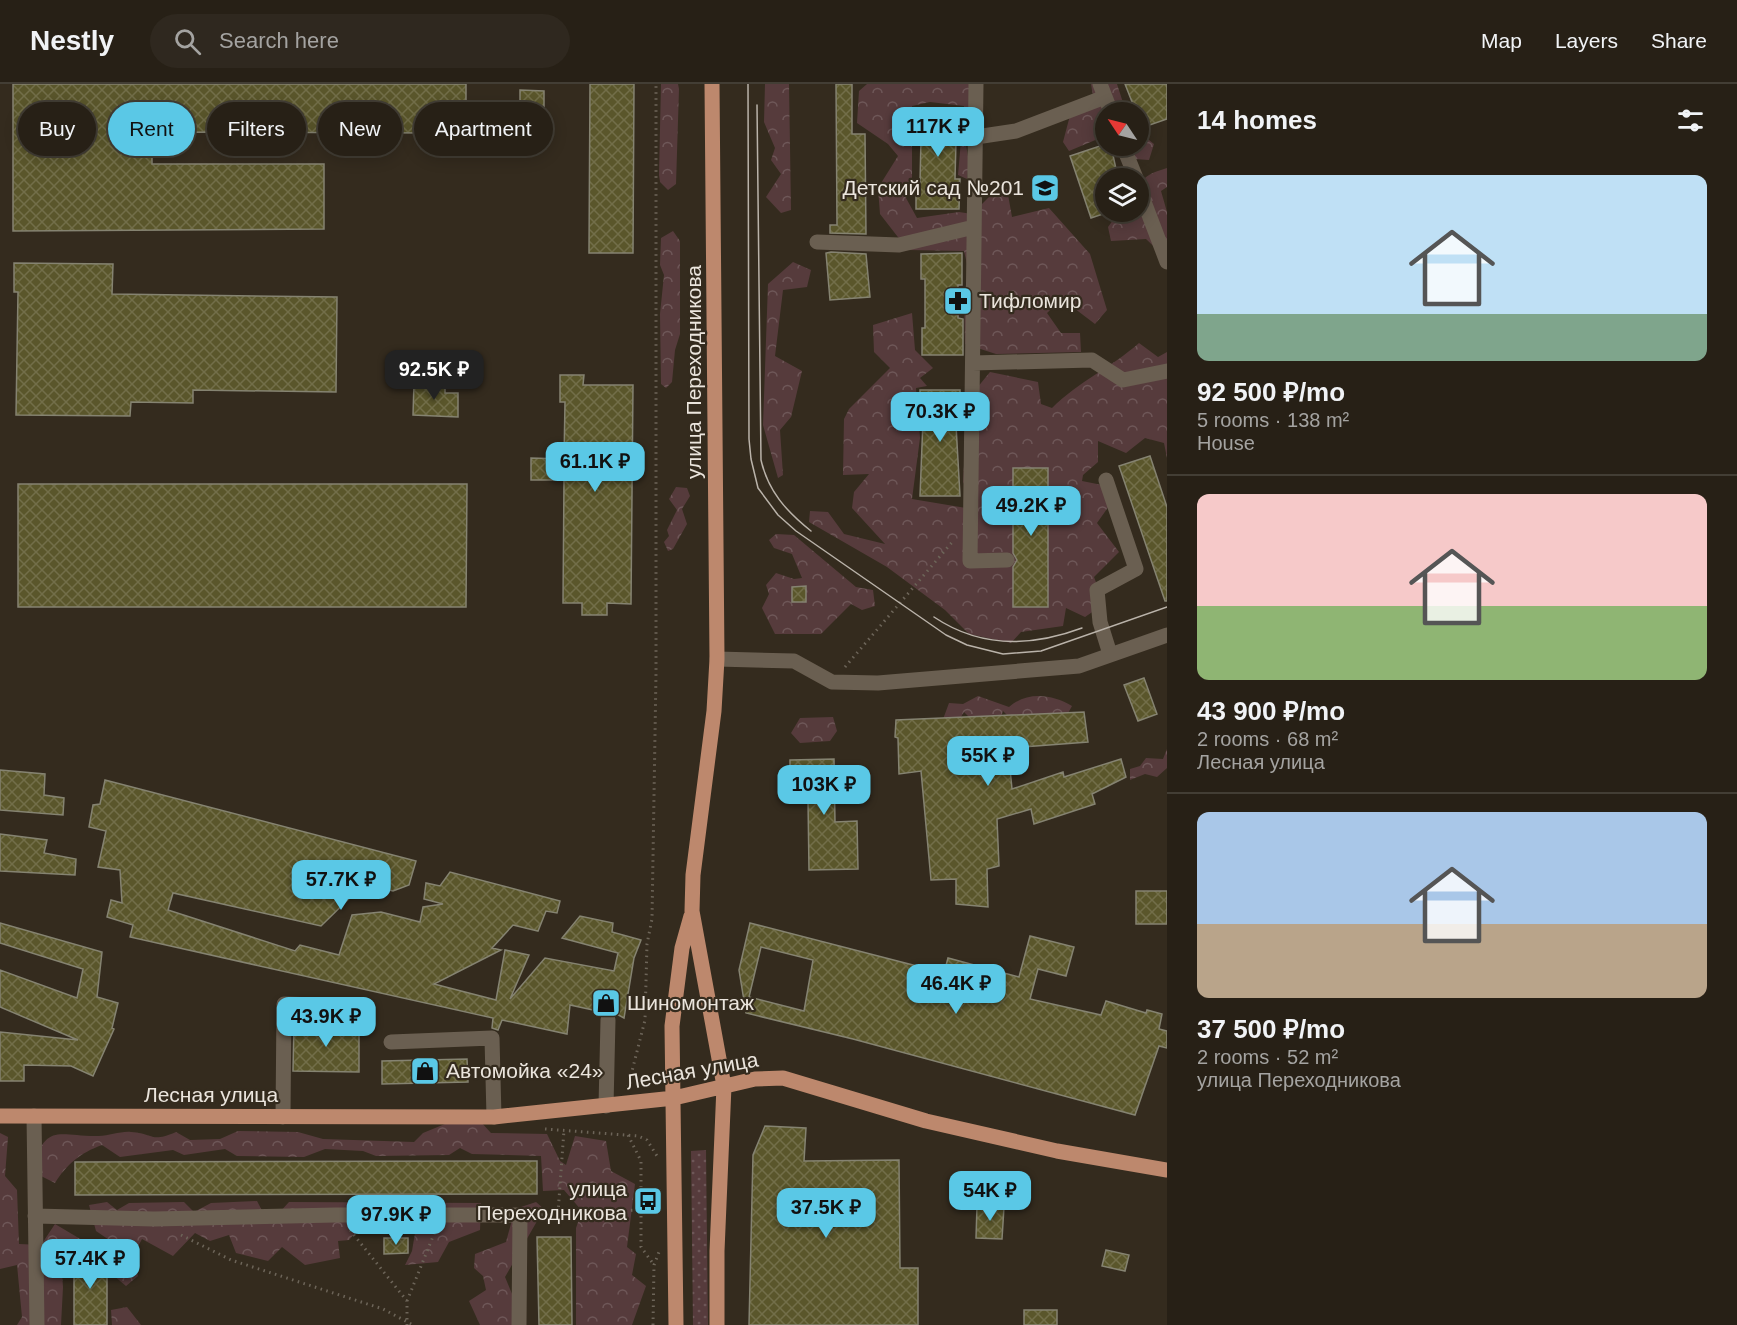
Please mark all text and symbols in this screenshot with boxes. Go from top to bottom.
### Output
search box [150,14,570,68]
text: Nestly [30,25,114,56]
icon: search [171,25,204,58]
text: Search here [219,28,339,53]
text: Map [1481,29,1522,52]
text: Layers [1555,29,1618,52]
text: Share [1651,29,1707,52]
chip: Buy [18,102,96,156]
chip: Rent [108,102,195,156]
chip: Filters [207,102,306,156]
chip: New [318,102,402,156]
chip: Apartment [414,102,553,156]
north arrow [1095,102,1149,156]
map controls [1095,102,1149,222]
icon: filters [1674,104,1707,137]
text: 14 homes [1197,105,1317,135]
pin: 117K ₽ [889,107,987,158]
text: 117K ₽ [906,115,970,137]
button: layers [1095,168,1149,222]
school or university icon: Детский сад №201 [1029,172,1061,204]
place label: Детский сад №201 [843,176,1024,199]
icon: home [1398,214,1506,322]
street label: улица Переходникова [682,265,705,479]
pharmacy icon: Тифломир [942,285,974,317]
place label: Тифломир [979,289,1081,312]
pin: 92.5K ₽ [379,350,489,401]
text: 92.5K ₽ [399,358,469,380]
text: 92 500 ₽/mo [1197,377,1345,407]
pin: 70.3K ₽ [885,392,995,443]
text: 70.3K ₽ [905,400,975,422]
text: 5 rooms · 138 m² [1197,409,1349,431]
text: House [1197,432,1255,454]
pin: 61.1K ₽ [540,442,650,493]
text: 61.1K ₽ [560,450,630,472]
pin: 49.2K ₽ [976,486,1086,537]
text: 49.2K ₽ [996,494,1066,516]
icon: home [1398,533,1506,641]
text: 43 900 ₽/mo [1197,696,1345,726]
text: 2 rooms · 68 m² [1197,728,1338,750]
pin: 55K ₽ [946,736,1030,787]
text: 55K ₽ [961,744,1015,766]
text: Лесная улица [1197,751,1325,773]
pin: 103K ₽ [775,765,873,816]
text: 103K ₽ [791,773,857,795]
icon: home [1398,851,1506,959]
pin: 57.7K ₽ [286,860,396,911]
text: 57.7K ₽ [306,868,376,890]
pin: 46.4K ₽ [901,964,1011,1015]
text: 46.4K ₽ [921,972,991,994]
shop icon: Шиномонтаж [590,987,622,1019]
place label: Шиномонтаж [627,991,754,1014]
pin: 43.9K ₽ [271,997,381,1048]
text: 43.9K ₽ [291,1005,361,1027]
text: 37 500 ₽/mo [1197,1014,1345,1044]
text: 2 rooms · 52 m² [1197,1046,1338,1068]
street label: Лесная улица [624,1047,760,1093]
shop icon: Автомойка «24» [409,1055,441,1087]
place label: Автомойка «24» [446,1059,604,1082]
text: улица Переходникова [1197,1069,1401,1091]
street label: Лесная улица [144,1083,278,1106]
pin: 54K ₽ [948,1171,1032,1222]
place label: улица Переходникова [477,1177,627,1224]
text: 54K ₽ [963,1179,1017,1201]
bus stop icon: улица Переходникова [632,1185,664,1217]
pin: 37.5K ₽ [771,1188,881,1239]
pin: 97.9K ₽ [341,1195,451,1246]
text: 37.5K ₽ [791,1196,861,1218]
text: 97.9K ₽ [361,1203,431,1225]
pin: 57.4K ₽ [35,1239,145,1290]
text: 57.4K ₽ [55,1247,125,1269]

